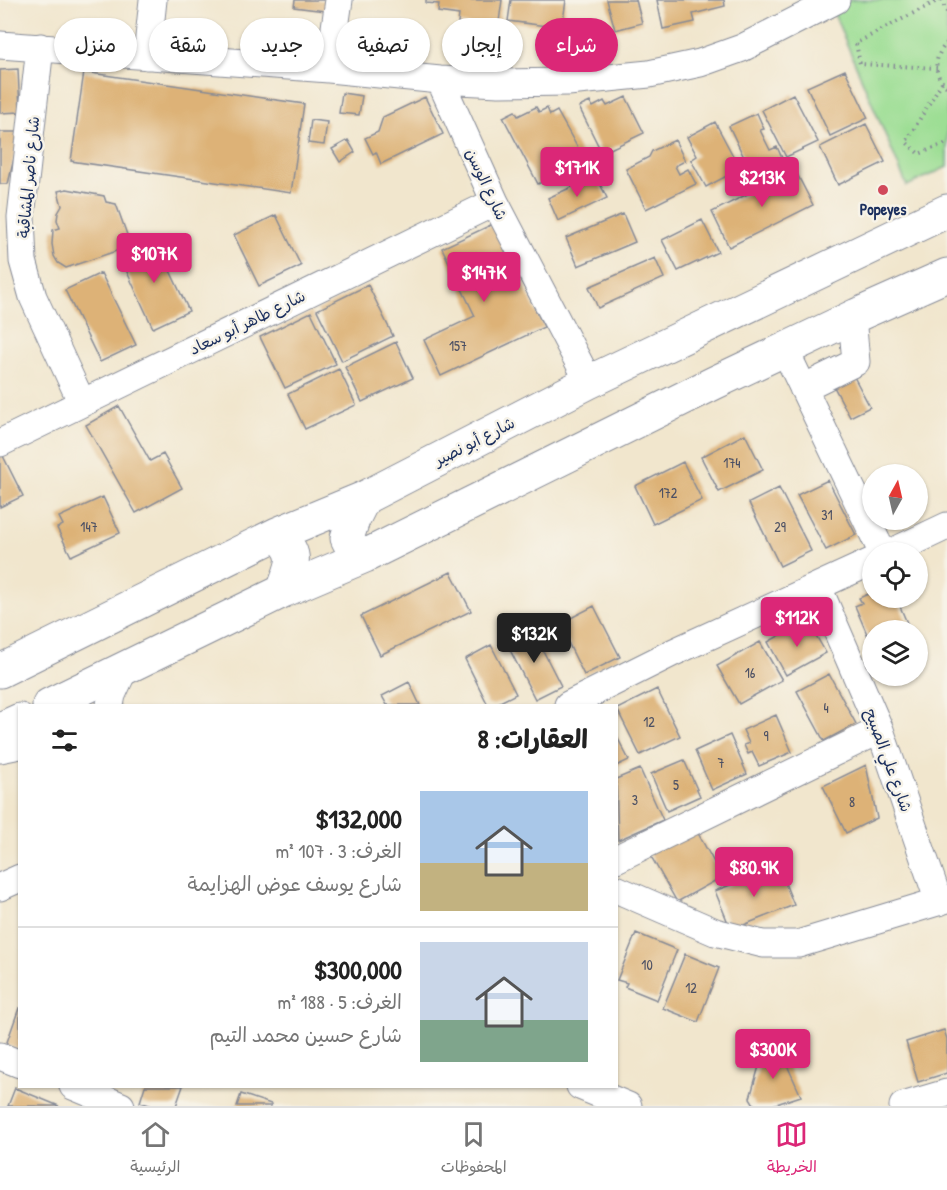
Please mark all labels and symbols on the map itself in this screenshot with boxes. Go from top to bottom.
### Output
street label: شارع ناصر المشاقبة [12,115,45,239]
street label: شارع الوسن [460,144,513,224]
pin: $171K [535,147,619,198]
pin: $213K [720,157,804,208]
marker: Popeyes [876,183,890,197]
place label: Popeyes [860,198,907,221]
pin: $107K [112,233,196,284]
pin: $147K [442,252,526,303]
street label: شارع طاهر أبو سعاد [185,284,309,361]
house number: 157 [449,336,467,355]
street label: شارع أبو نصير [428,411,519,473]
house number: 174 [723,453,741,472]
north arrow [862,464,928,530]
house number: 172 [659,483,678,502]
house number: 31 [821,505,833,524]
house number: 147 [80,517,98,536]
house number: 29 [774,517,786,536]
pin: $112K [755,597,839,648]
pin: $132K [492,613,576,664]
house number: 16 [745,663,756,682]
house number: 4 [823,698,829,717]
street label: شارع علي الصبيح [856,705,918,816]
house number: 12 [643,712,655,731]
house number: 9 [763,726,769,745]
house number: 7 [718,753,725,772]
house number: 5 [673,775,679,794]
house number: 3 [632,790,638,809]
house number: 8 [849,792,855,811]
pin: $80.9K [705,847,803,898]
house number: 10 [641,955,653,974]
house number: 12 [685,978,697,997]
pin: $300K [731,1029,815,1080]

